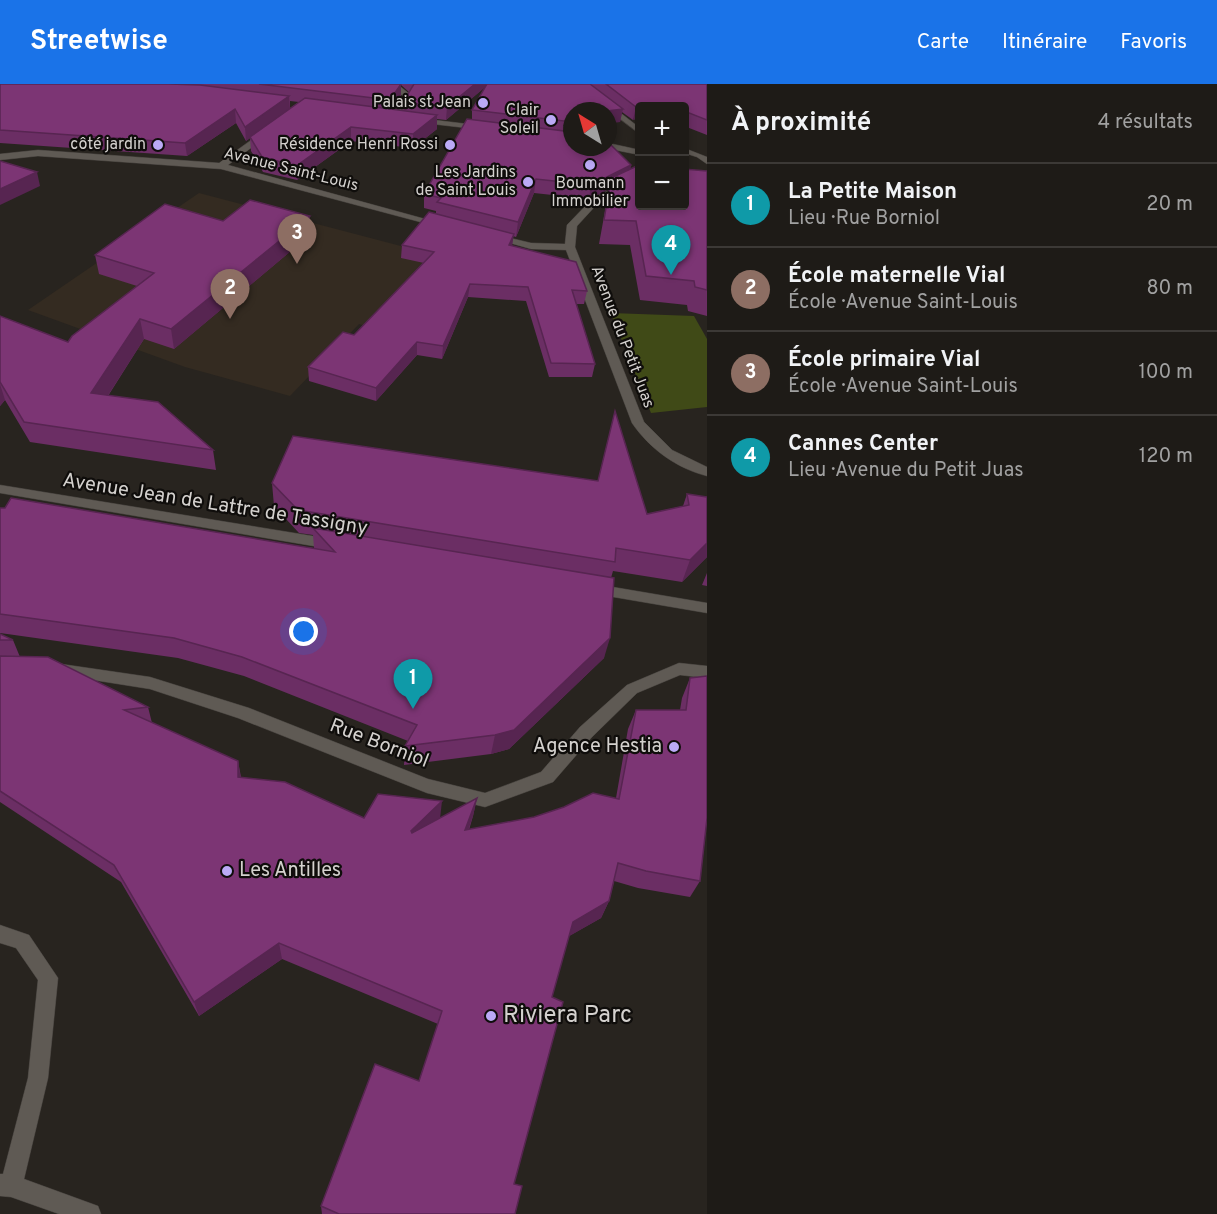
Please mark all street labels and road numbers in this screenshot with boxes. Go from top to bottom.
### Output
street label: Avenue Saint-Louis [222,144,360,196]
street label: Avenue du Petit Juas [586,263,658,411]
street label: Avenue Jean de Lattre de Tassigny [61,468,369,542]
street label: Rue Borniol [326,713,432,775]

